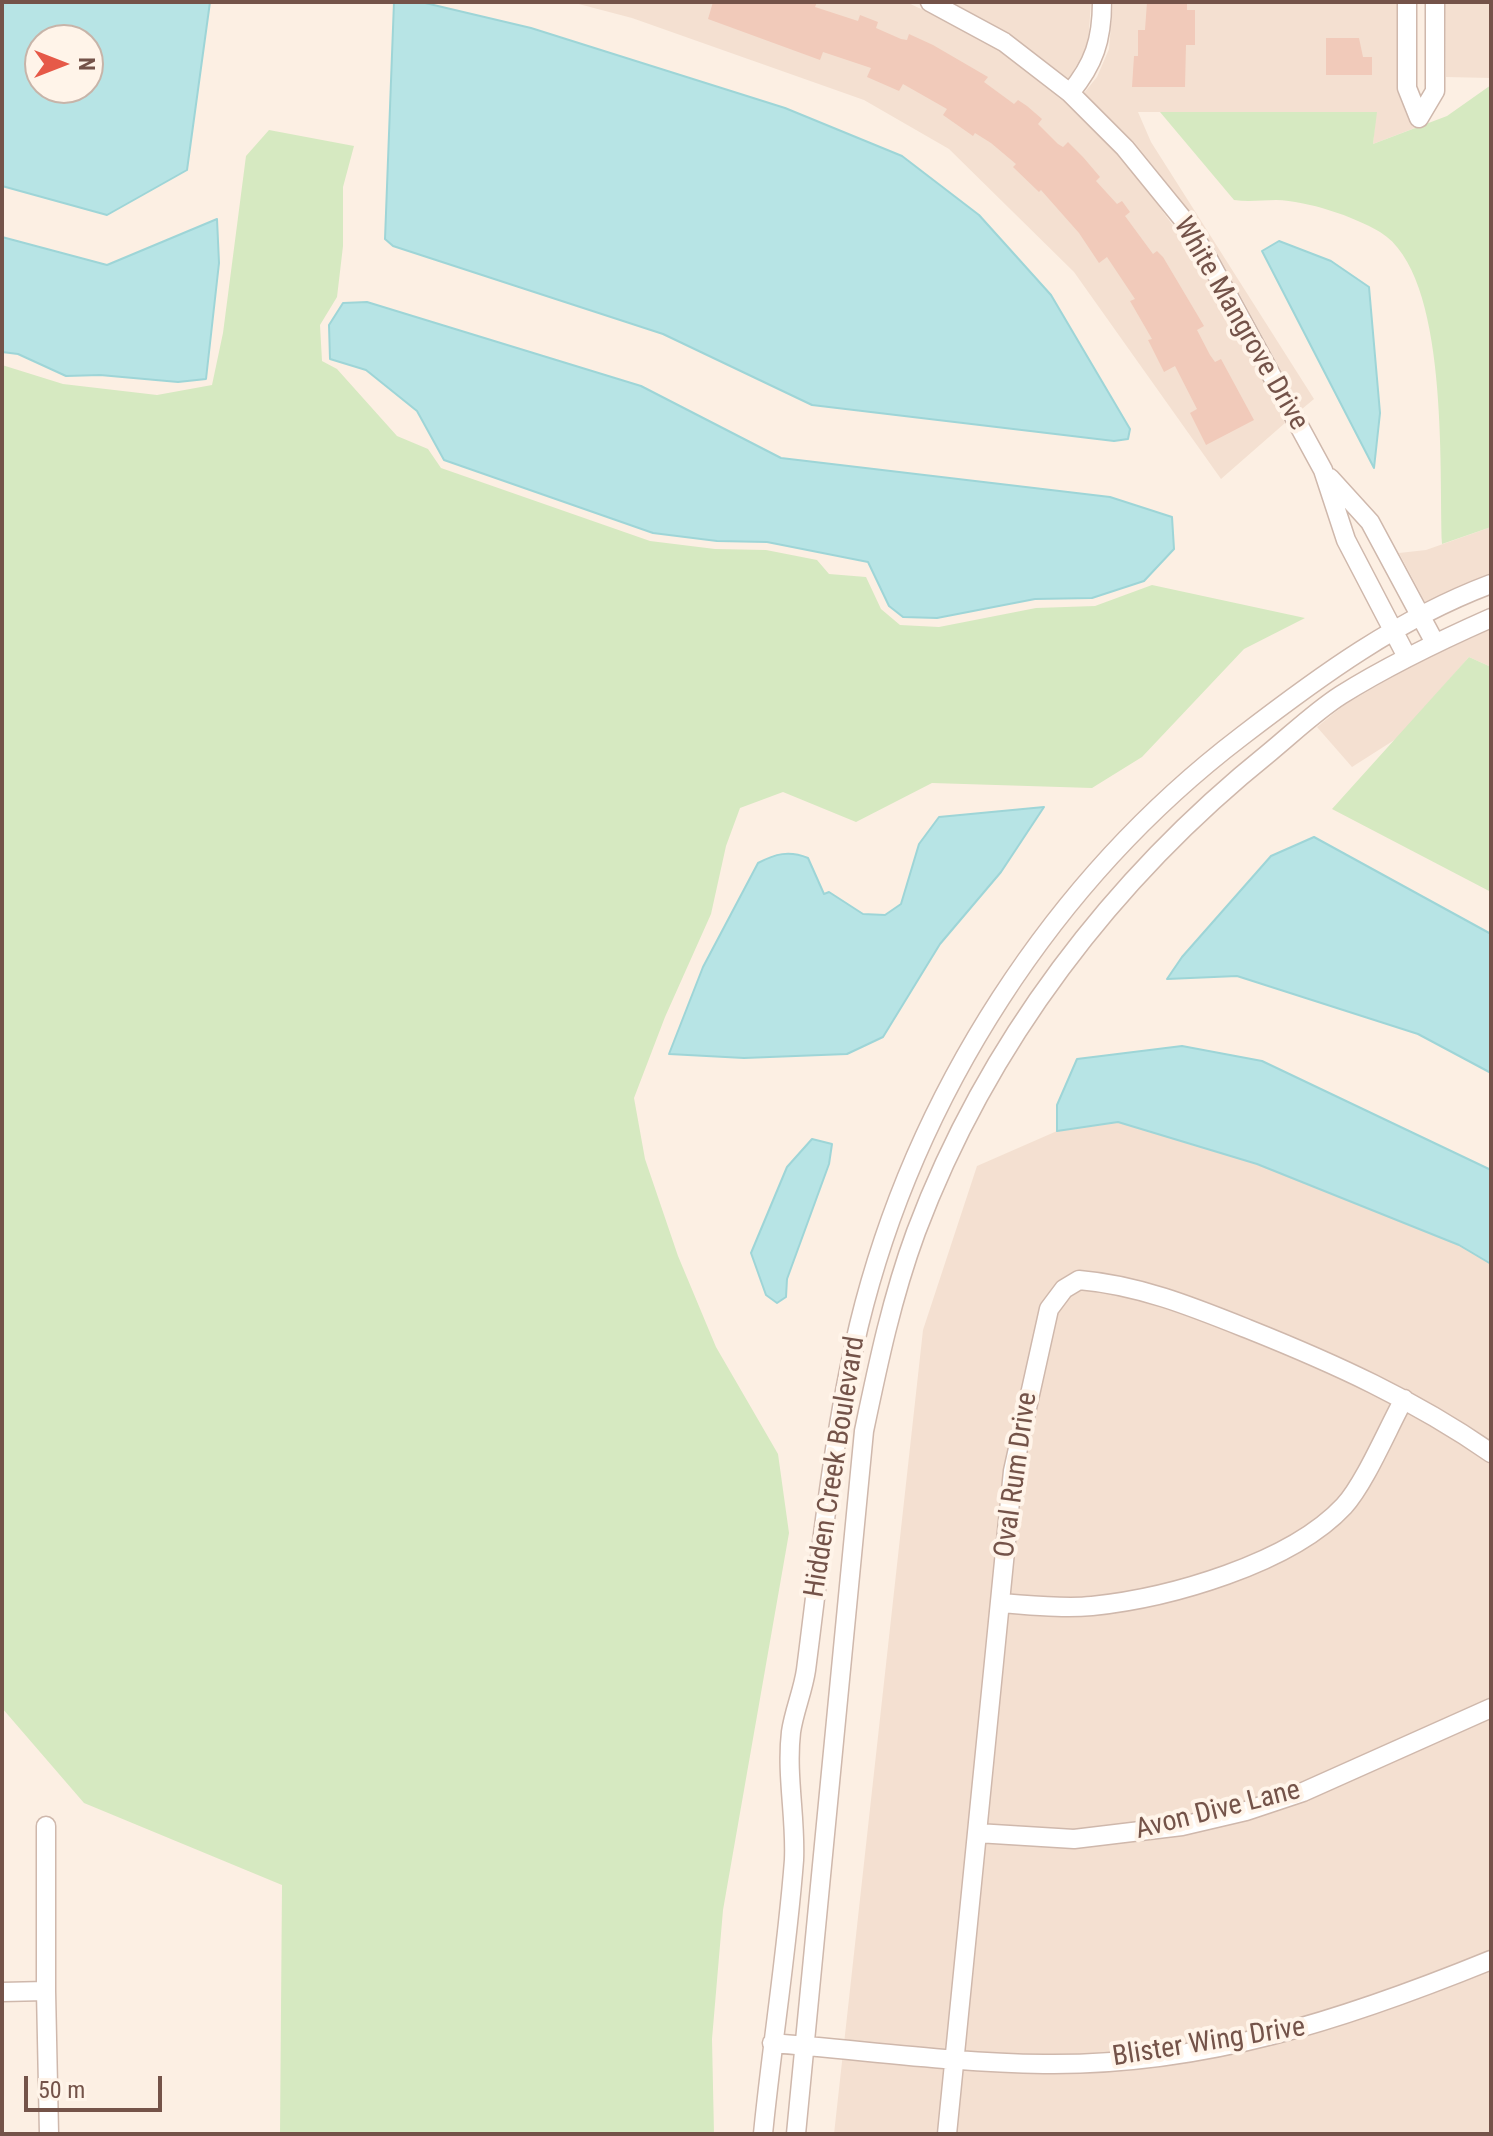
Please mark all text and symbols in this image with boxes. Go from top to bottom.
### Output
north arrow [24,24,104,104]
text: N [74,57,99,71]
street label: White Mangrove Drive [1165,212,1315,436]
street label: Hidden Creek Boulevard [799,1334,873,1600]
street label: Oval Rum Drive [989,1390,1045,1560]
street label: Avon Dive Lane [1132,1774,1304,1848]
street label: Blister Wing Drive [1110,2011,1308,2075]
scale bar [28,2060,166,2110]
text: 50 m [38,2076,85,2104]

